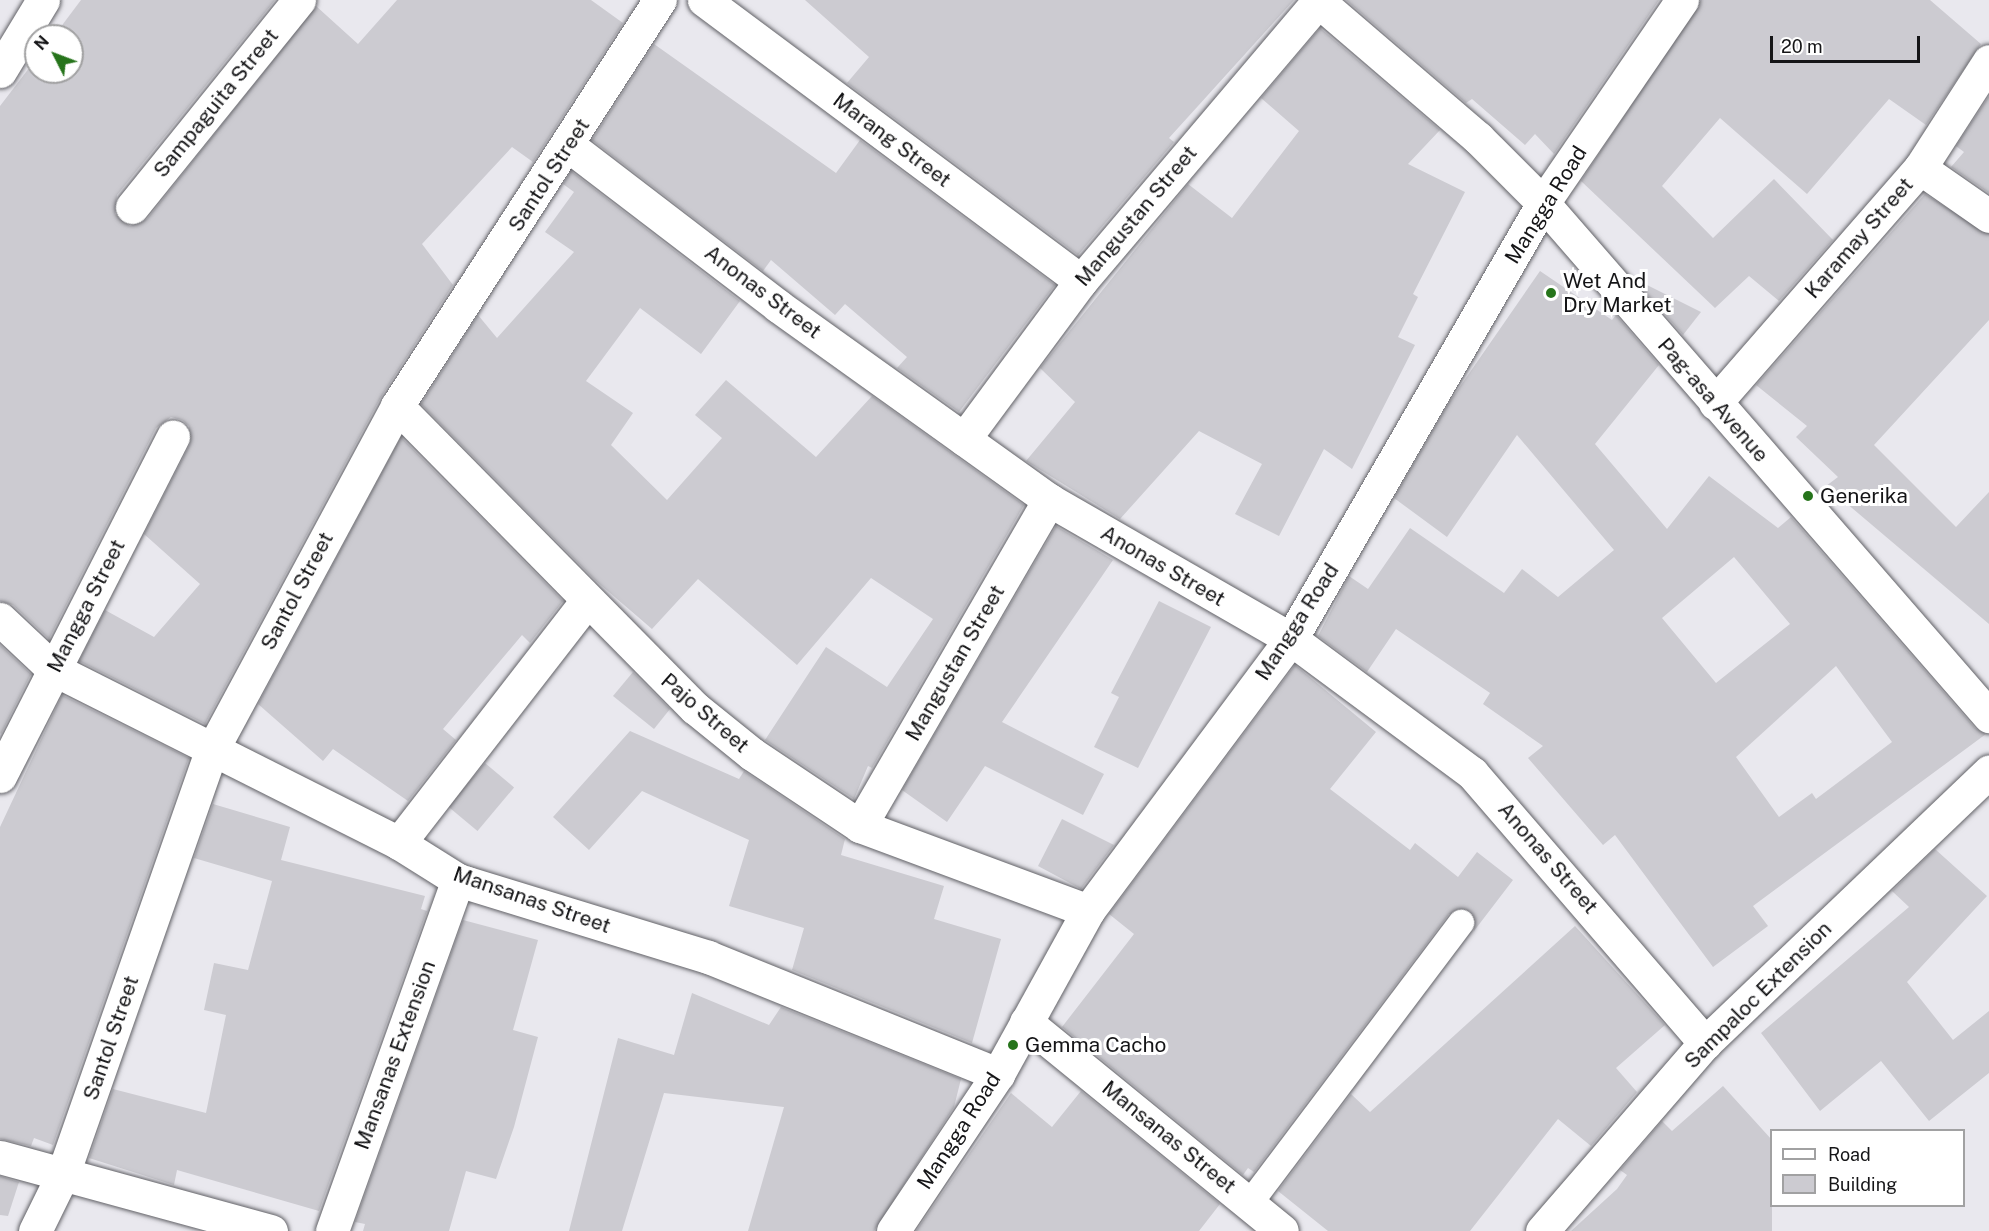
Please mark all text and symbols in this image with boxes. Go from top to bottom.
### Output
street label: Sampaguita Street [148,23,284,183]
north arrow [24,24,84,84]
scale bar [1773,24,1923,62]
text: N [30,32,53,54]
text: 20 m [1781,36,1823,57]
street label: Marang Street [828,87,956,193]
street label: Santol Street [503,114,595,236]
street label: Mangustan Street [1070,141,1202,291]
street label: Mangga Road [1500,141,1592,269]
street label: Karamay Street [1800,172,1918,304]
street label: Anonas Street [700,240,826,344]
place label: Wet And Dry Market [1563,268,1672,318]
marker: Wet And Dry Market [1544,286,1558,300]
street label: Pag-asa Avenue [1652,333,1774,467]
place label: Generika [1820,483,1908,509]
marker: Generika [1801,489,1815,503]
street label: Anonas Street [1096,520,1230,612]
street label: Santol Street [255,528,339,654]
street label: Mangga Street [42,535,130,677]
street label: Mangga Road [1250,559,1344,685]
street label: Mangustan Street [900,581,1010,745]
street label: Pajo Street [656,668,754,758]
street label: Anonas Street [1493,797,1603,919]
street label: Mansanas Street [450,861,614,939]
street label: Sampaloc Extension [1679,916,1837,1074]
street label: Mansanas Extension [349,957,441,1153]
street label: Santol Street [78,973,144,1103]
place label: Gemma Cacho [1025,1032,1166,1058]
marker: Gemma Cacho [1006,1038,1020,1052]
street label: Mangga Road [912,1068,1006,1194]
street label: Mansanas Street [1097,1075,1241,1199]
legend [1770,1129,1965,1207]
text: Road [1828,1144,1871,1165]
text: Building [1828,1174,1897,1195]

